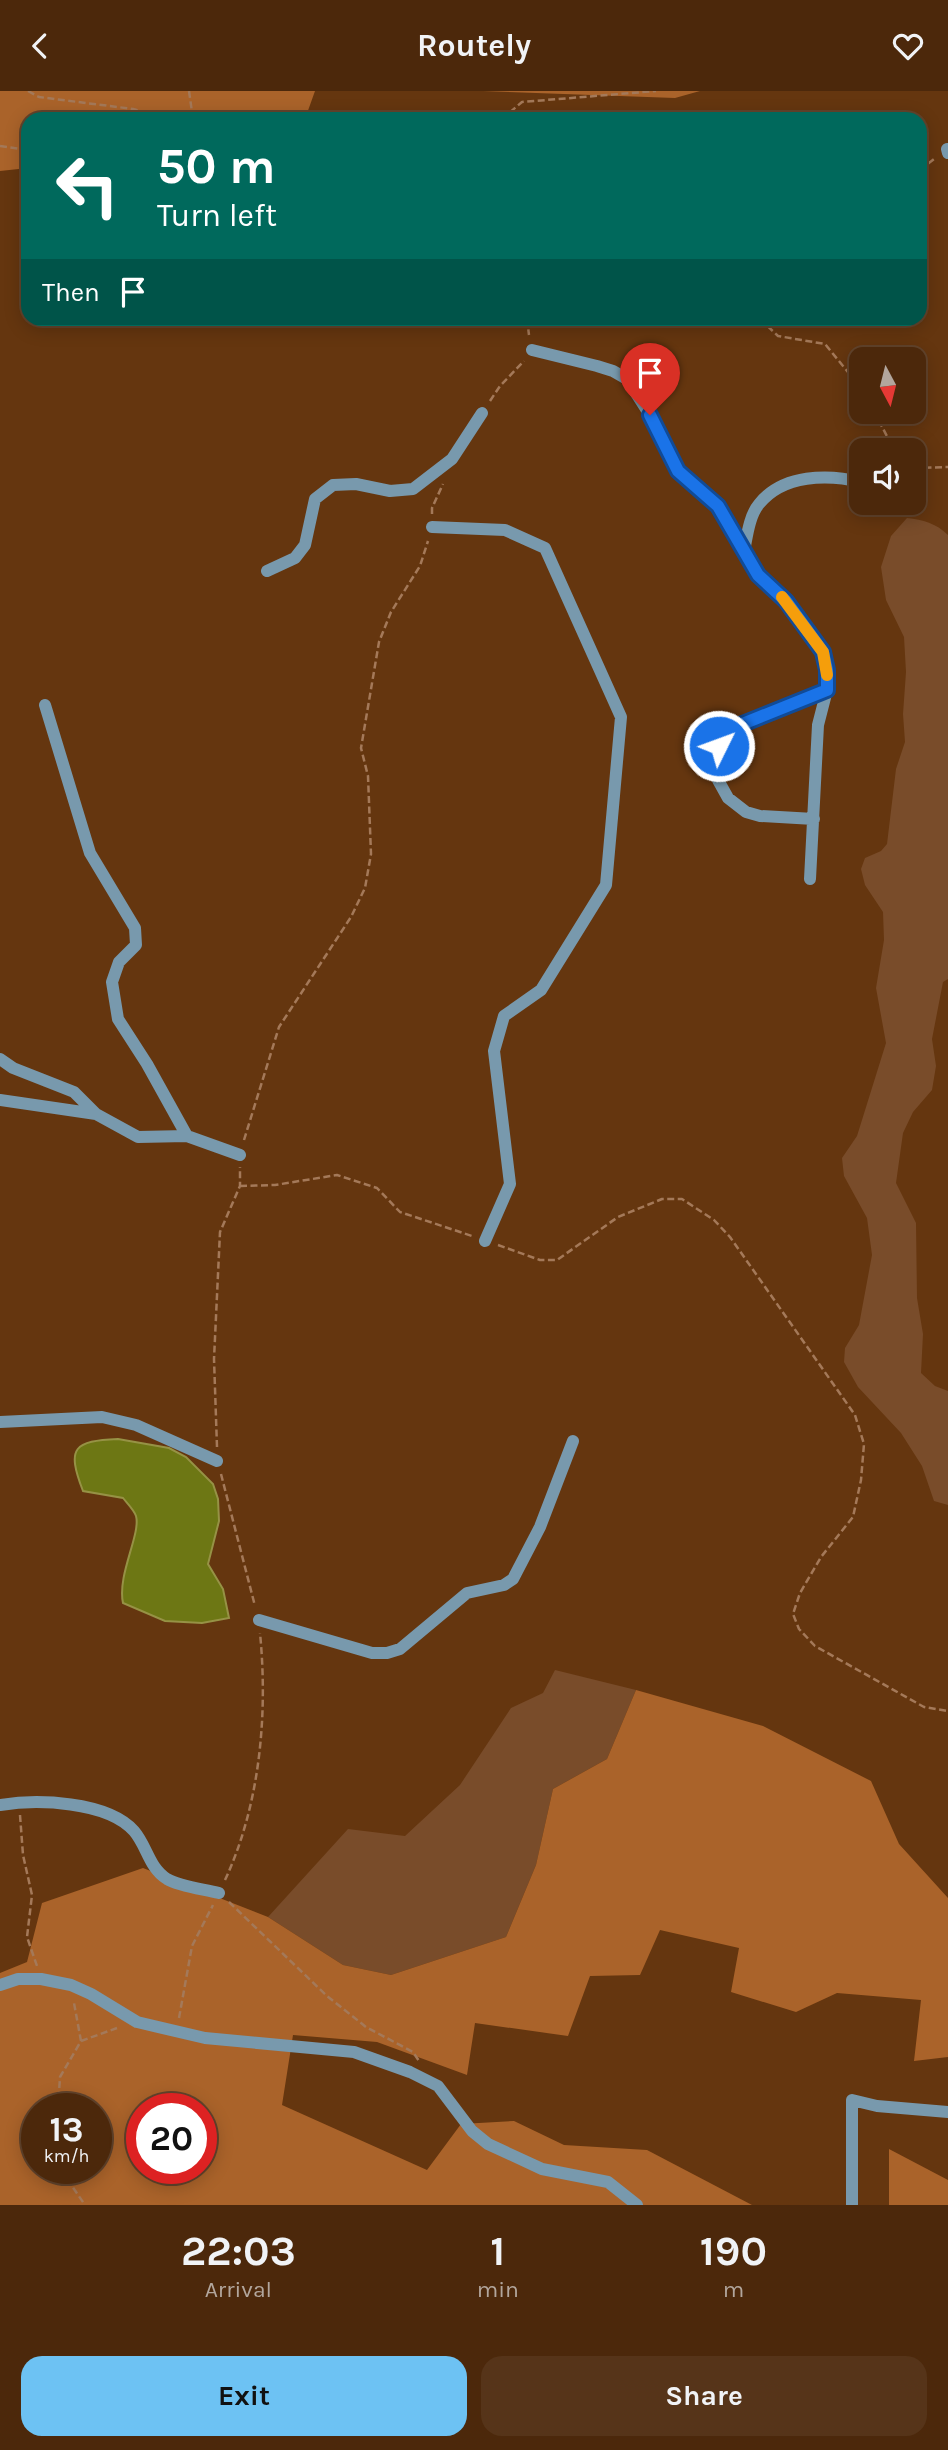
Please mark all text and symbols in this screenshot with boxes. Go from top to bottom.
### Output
icon: back [21,27,59,65]
text: Routely [417,27,531,64]
icon: heart [889,27,927,65]
text: 50 m [157,138,275,195]
icon: left [42,140,133,231]
text: Turn left [157,197,277,234]
icon: arrive [114,273,152,311]
text: Then [42,277,100,308]
pin [620,343,680,415]
north arrow [849,347,926,423]
map controls [849,347,926,515]
icon: arrive [631,354,669,392]
button: sound [849,438,926,515]
position arrow [682,709,756,783]
speed limit sign: 20 [126,2093,217,2184]
text: 13 [49,2109,84,2150]
text: km/h [44,2145,89,2167]
text: 22:03 [181,2226,296,2276]
text: 1 [490,2226,505,2276]
text: 190 [700,2226,767,2276]
text: Arrival [205,2276,272,2303]
text: min [477,2276,519,2303]
text: m [723,2276,744,2303]
button: Exit [21,2356,467,2436]
button: Share [481,2356,927,2436]

